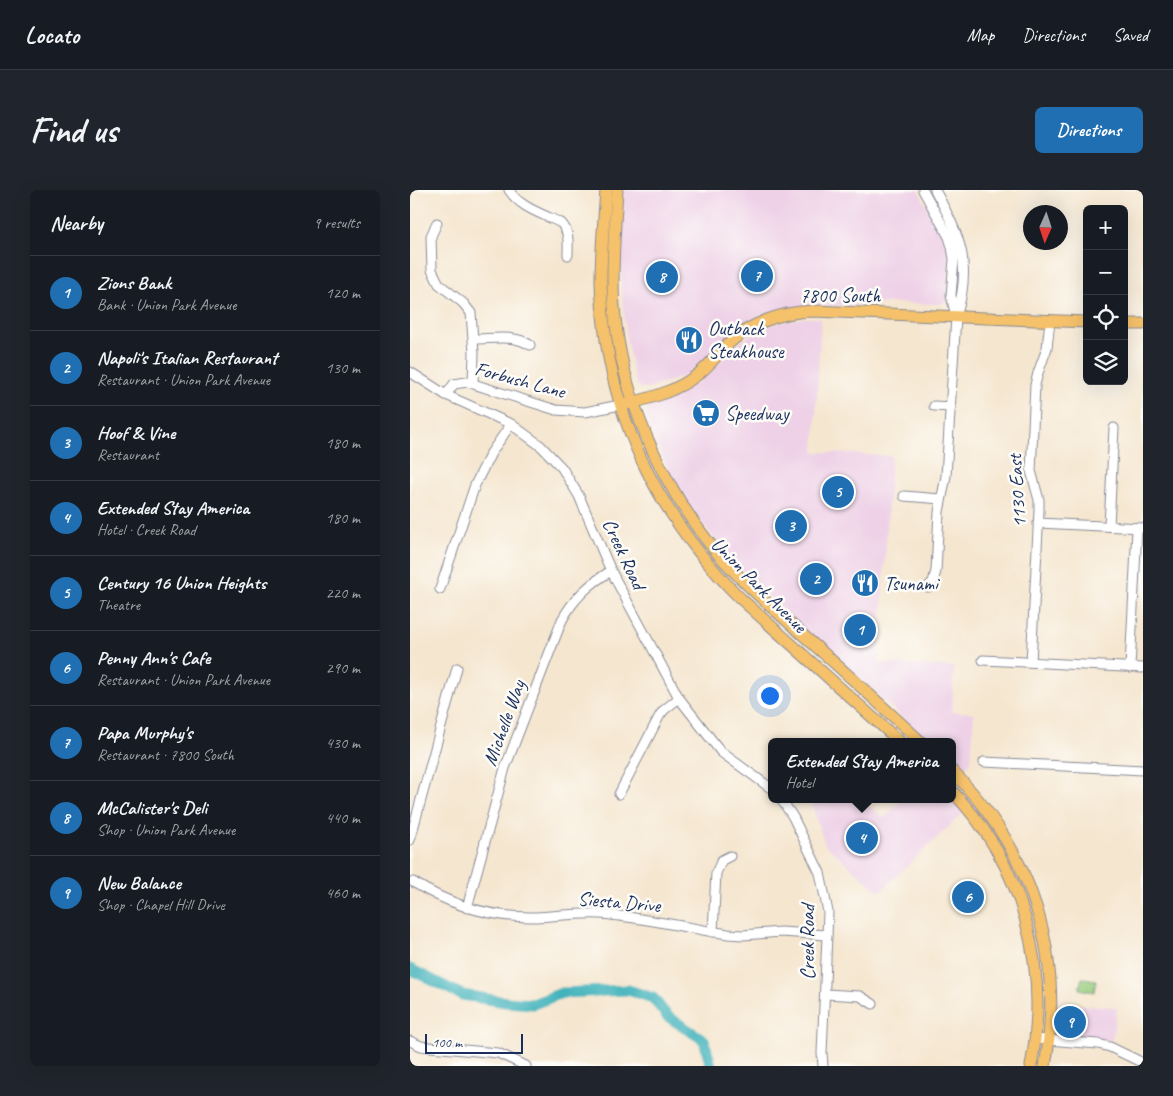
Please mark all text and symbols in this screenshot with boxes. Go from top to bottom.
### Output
text: Locato [25,20,79,50]
text: Map [967,24,994,46]
text: Directions [1022,24,1085,46]
text: Saved [1113,24,1148,46]
button: Directions [1035,107,1143,153]
text: Find us [30,108,117,153]
north arrow [1023,205,1068,250]
map controls [1083,205,1128,385]
button: + [1083,205,1128,250]
text: Nearby [50,210,103,236]
text: 9 results [313,213,360,233]
button: − [1083,250,1128,295]
pin: 7 [741,257,773,295]
pin: 8 [646,258,678,296]
text: Zions Bank [97,271,171,295]
text: 1 [62,283,70,303]
text: 120 m [326,283,360,303]
street label: 7800 South [800,283,881,308]
text: Bank · Union Park Avenue [97,295,236,315]
button: locate [1083,295,1128,340]
place label: Outback Steakhouse [708,316,785,364]
restaurant icon: Outback Steakhouse [674,325,704,355]
button: layers [1083,340,1128,385]
text: Napoli's Italian Restaurant [97,346,277,370]
street label: Forbush Lane [472,356,569,404]
text: 2 [62,358,70,378]
text: 130 m [326,358,360,378]
text: Restaurant · Union Park Avenue [97,370,270,390]
supermarket icon: Speedway [691,398,721,428]
place label: Speedway [725,401,791,426]
text: Hoof & Vine [97,421,175,445]
text: 3 [62,433,70,453]
text: 180 m [326,433,360,453]
text: Restaurant [97,445,159,465]
street label: 1130 East [1002,451,1032,529]
pin: 5 [822,473,854,511]
text: Extended Stay America [97,496,249,520]
pin: 3 [775,507,807,545]
text: 4 [62,508,70,528]
text: 180 m [326,508,360,528]
street label: Creek Road [597,515,653,596]
text: Hotel · Creek Road [97,520,196,540]
street label: Union Park Avenue [706,532,813,639]
pin: 2 [800,560,832,598]
restaurant icon: Tsunami [850,568,880,598]
text: Century 16 Union Heights [97,571,266,595]
place label: Tsunami [884,571,940,596]
text: 5 [63,583,69,603]
text: 220 m [326,583,360,603]
text: Theatre [97,595,140,615]
pin: 1 [844,611,876,649]
text: Penny Ann's Cafe [97,646,210,670]
text: 6 [62,658,70,678]
text: 290 m [326,658,360,678]
text: Restaurant · Union Park Avenue [97,670,270,690]
street label: Michelle Way [477,676,531,769]
your location [757,683,783,709]
text: Papa Murphy's [97,721,192,745]
text: 7 [62,733,70,753]
text: 430 m [326,733,360,753]
popup [768,738,956,803]
text: Restaurant · 7800 South [97,745,234,765]
text: Extended Stay America [786,749,938,773]
text: Hotel [786,773,814,793]
text: McCalister's Deli [97,796,207,820]
text: 8 [62,808,70,828]
text: 440 m [326,808,360,828]
pin: 4 [846,819,878,857]
text: Shop · Union Park Avenue [97,820,235,840]
text: New Balance [97,871,181,895]
pin: 6 [952,878,984,916]
text: 9 [62,883,70,903]
text: 460 m [326,883,360,903]
street label: Siesta Drive [577,886,663,918]
text: Shop · Chapel Hill Drive [97,895,225,915]
street label: Creek Road [795,901,820,980]
pin: 9 [1054,1003,1086,1041]
scale bar [425,1031,522,1054]
text: 100 m [432,1034,462,1051]

